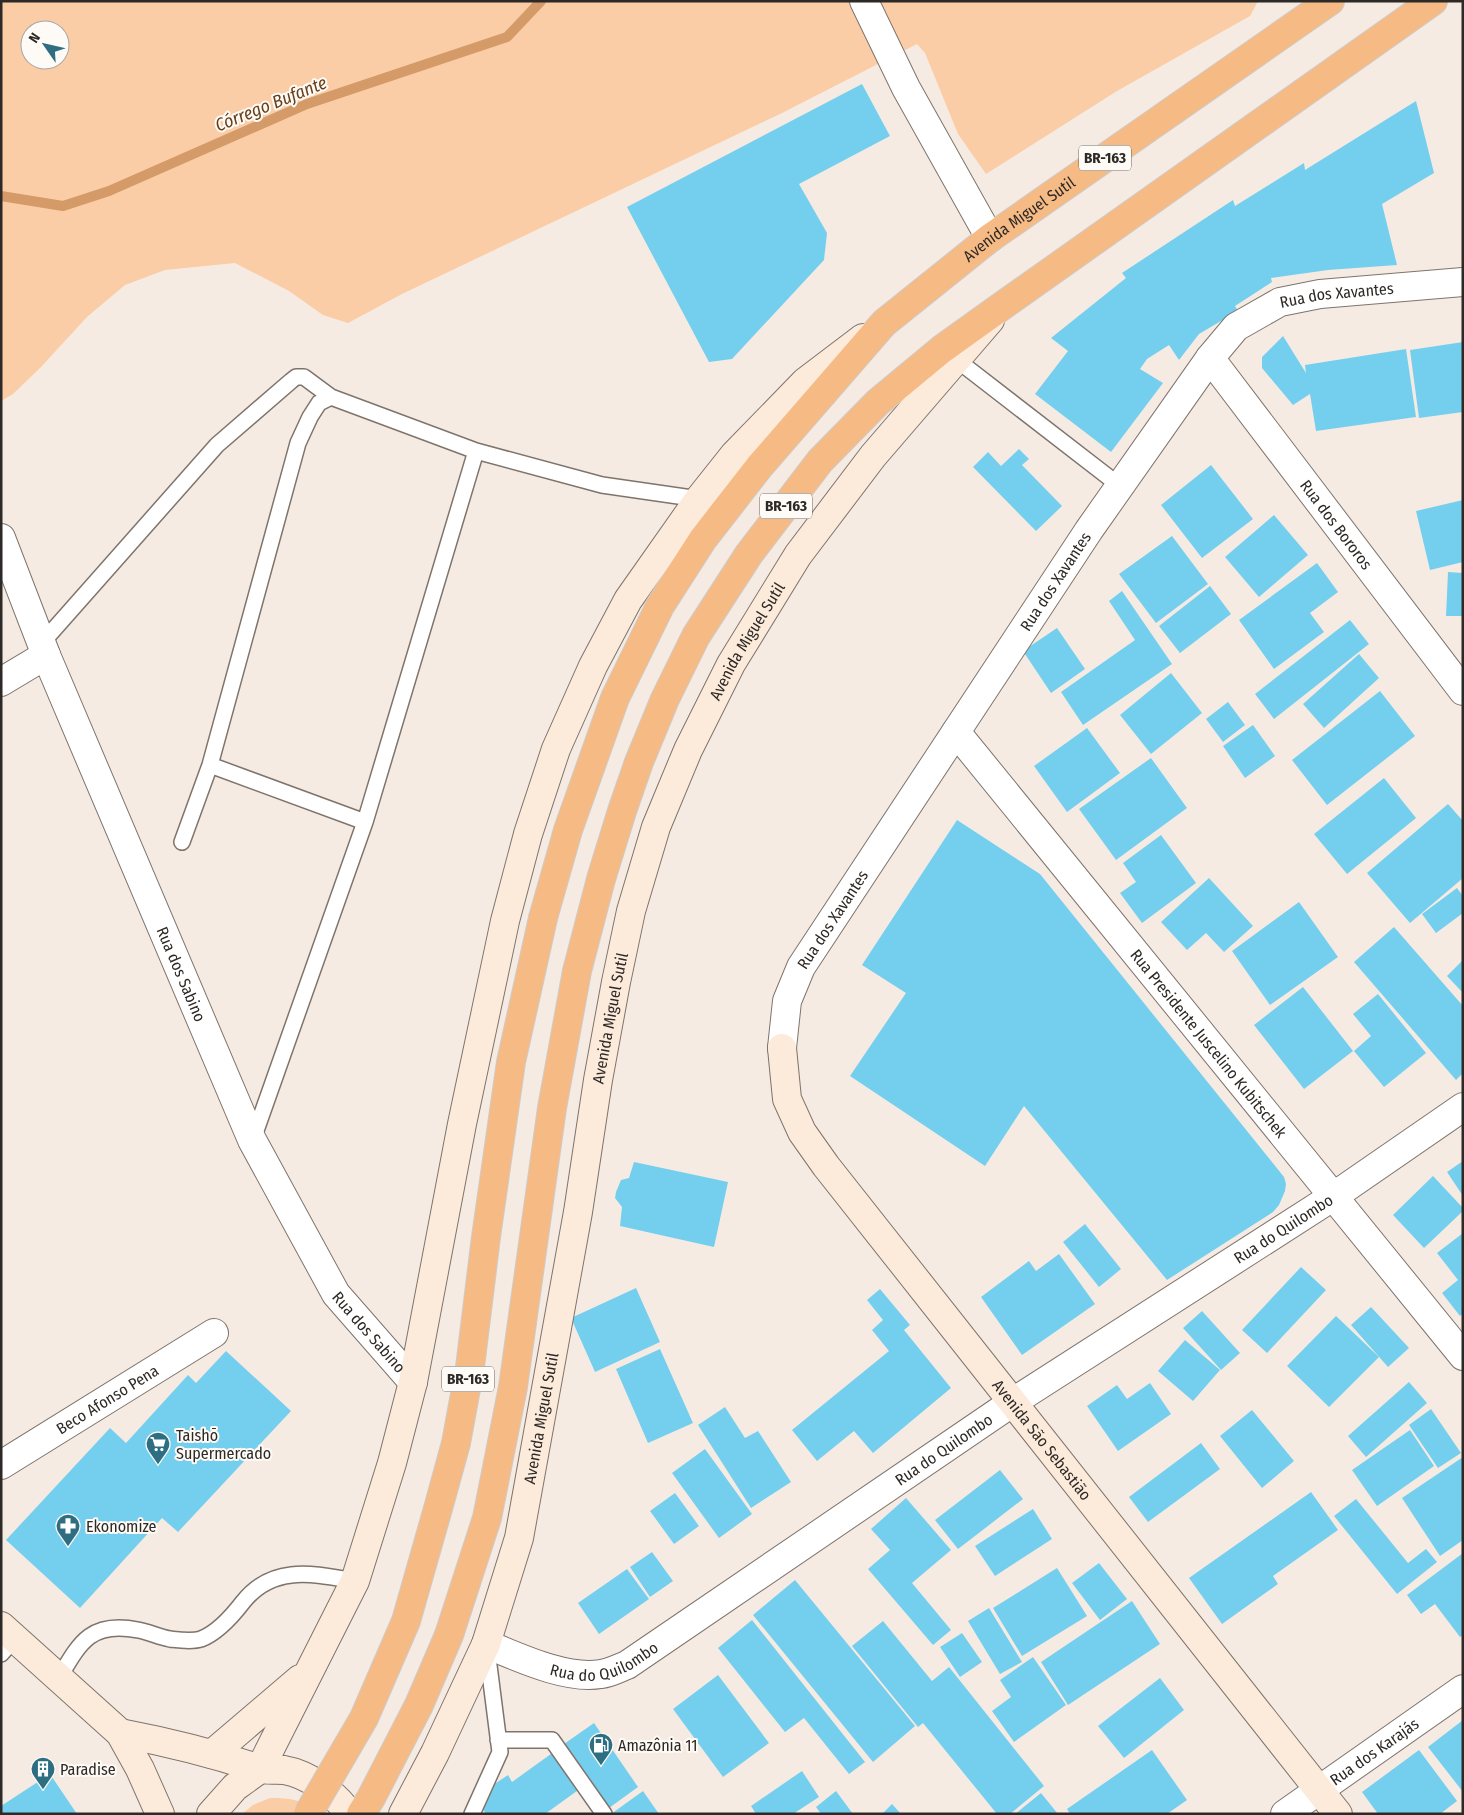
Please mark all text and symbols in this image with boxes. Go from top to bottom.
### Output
north arrow [20,20,70,70]
text: N [25,30,44,46]
water label: Córrego Bufante [212,71,331,136]
road number: BR-163 [1079,146,1131,170]
street label: Avenida Miguel Sutil [959,172,1078,265]
street label: Rua dos Xavantes [1278,278,1394,311]
street label: Rua dos Bororos [1296,476,1377,573]
road number: BR-163 [760,494,812,518]
street label: Rua dos Xavantes [1016,528,1095,634]
street label: Avenida Miguel Sutil [705,579,788,703]
street label: Rua dos Xavantes [793,866,872,972]
street label: Rua dos Sabino [153,924,210,1024]
street label: Rua Presidente Juscelino Kubitschek [1127,945,1291,1142]
street label: Avenida Miguel Sutil [588,951,631,1085]
street label: Rua do Quilombo [1230,1190,1336,1267]
street label: Rua dos Sabino [329,1287,410,1376]
street label: Avenida Miguel Sutil [519,1351,562,1485]
street label: Beco Afonso Pena [53,1360,162,1438]
road number: BR-163 [442,1366,494,1392]
street label: Avenida São Sebastião [989,1376,1096,1504]
street label: Rua do Quilombo [891,1409,996,1489]
place label: Taishō Supermercado [176,1426,271,1463]
supermarket icon: Taishō Supermercado [145,1431,171,1465]
pharmacy icon: Ekonomize [55,1513,81,1547]
place label: Ekonomize [86,1517,157,1536]
street label: Rua do Quilombo [548,1637,661,1685]
street label: Rua dos Karajás [1326,1714,1422,1789]
fuel station icon: Amazônia 11 [588,1732,614,1766]
place label: Amazônia 11 [618,1736,698,1755]
building icon: Paradise [30,1756,56,1790]
place label: Paradise [60,1760,116,1779]

